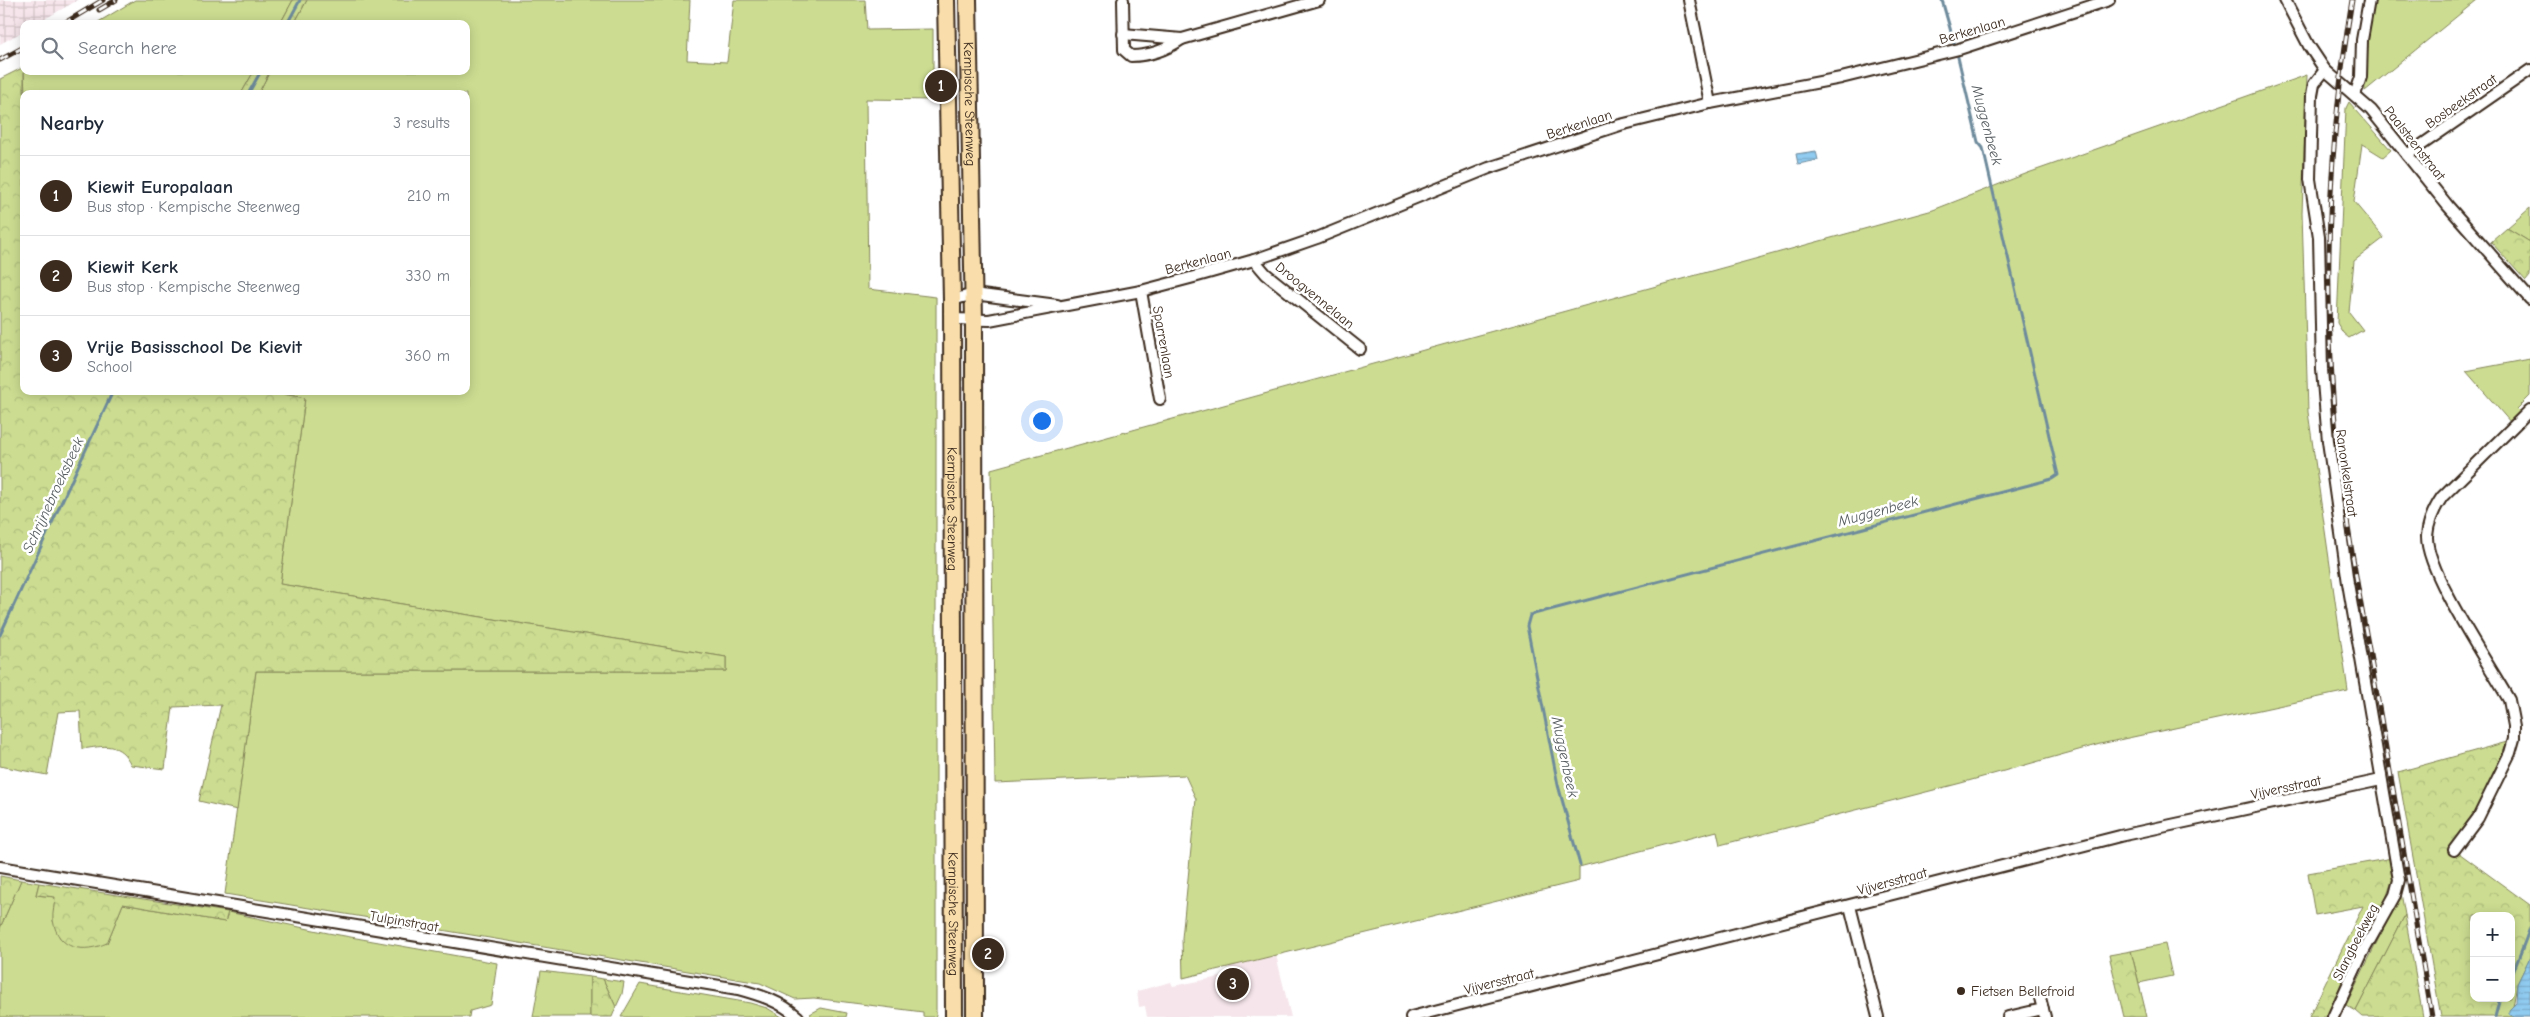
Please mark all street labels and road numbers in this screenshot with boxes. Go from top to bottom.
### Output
street label: Berkenlaan [1937,13,2007,48]
street label: Kempische Steenweg [960,42,979,166]
street label: Bosbeekstraat [2422,70,2501,132]
street label: Paalsteenstraat [2380,103,2449,185]
street label: Berkenlaan [1544,106,1614,143]
street label: Berkenlaan [1163,245,1233,278]
street label: Droogvennelaan [1272,258,1358,332]
street label: Sparrenlaan [1149,305,1178,380]
street label: Ranonkelstraat [2332,428,2361,519]
street label: Kempische Steenweg [943,447,961,571]
street label: Vijversstraat [2249,772,2324,803]
street label: Kempische Steenweg [945,852,962,976]
street label: Vijversstraat [1855,864,1930,899]
street label: Slangbeekweg [2329,901,2382,984]
street label: Tulpinstraat [368,907,441,936]
street label: Vijversstraat [1462,964,1537,998]

